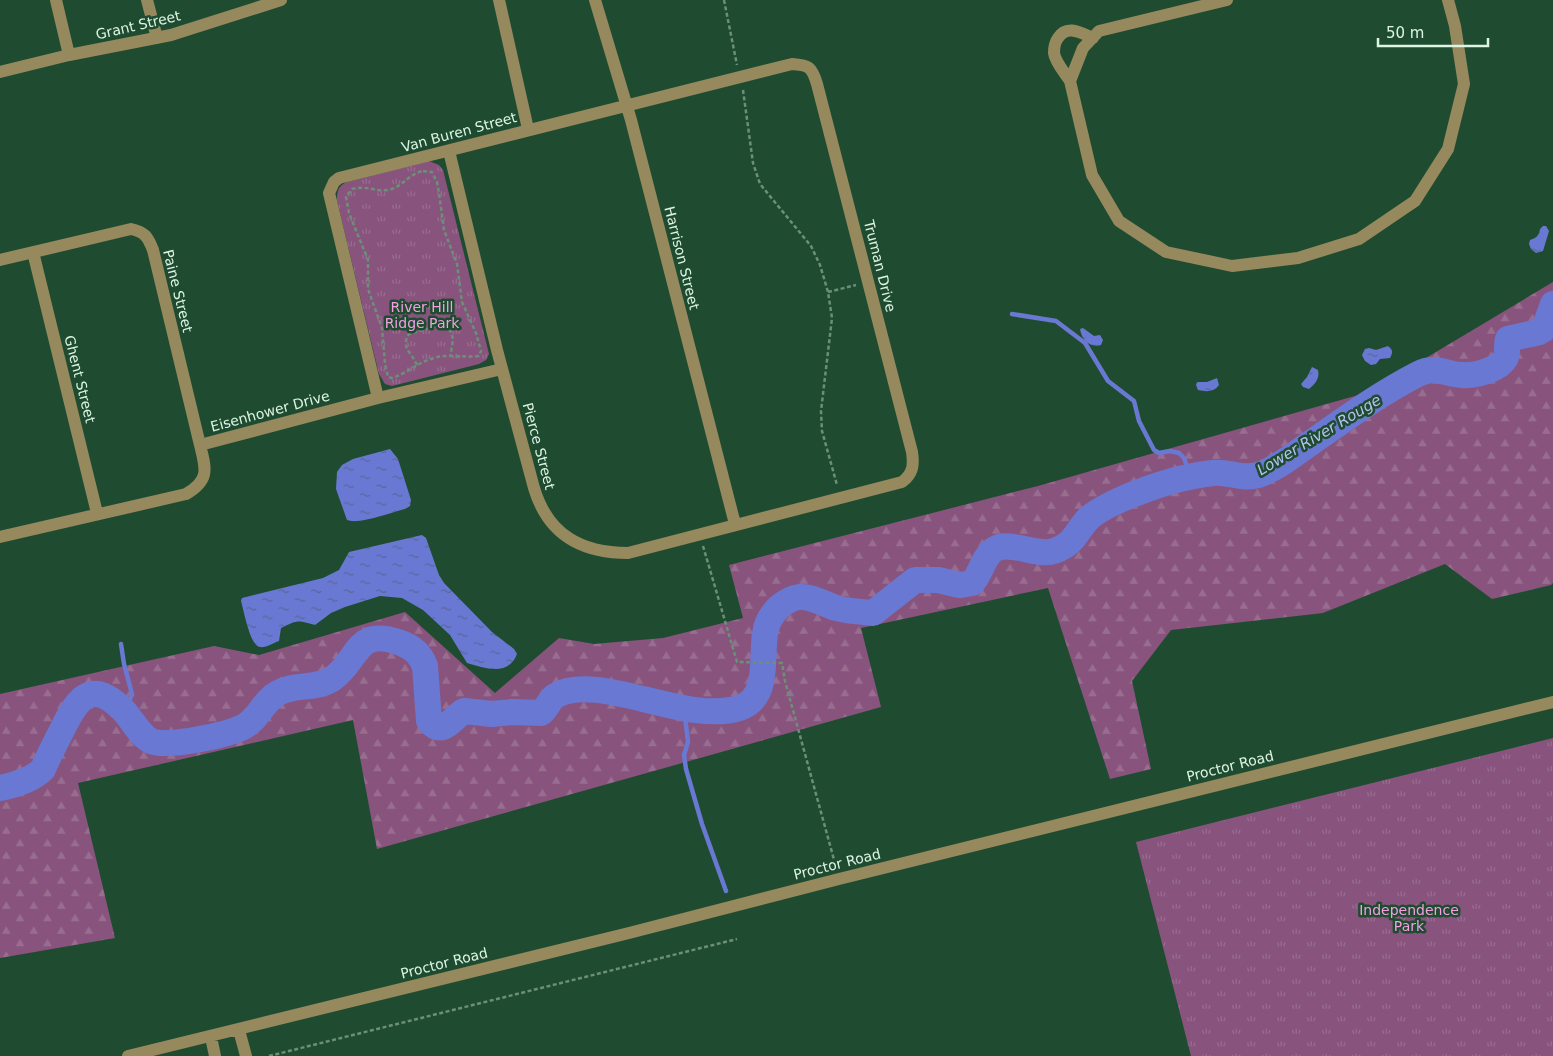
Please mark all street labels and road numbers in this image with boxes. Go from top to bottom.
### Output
street label: Grant Street [94,7,182,43]
street label: Van Buren Street [400,109,519,155]
street label: Harrison Street [661,205,703,312]
street label: Truman Drive [861,217,899,314]
street label: Paine Street [160,248,196,335]
street label: Ghent Street [61,334,99,425]
street label: Eisenhower Drive [209,387,331,435]
street label: Pierce Street [520,401,558,492]
street label: Proctor Road [1185,747,1275,785]
street label: Proctor Road [792,845,882,883]
street label: Proctor Road [399,944,489,982]

